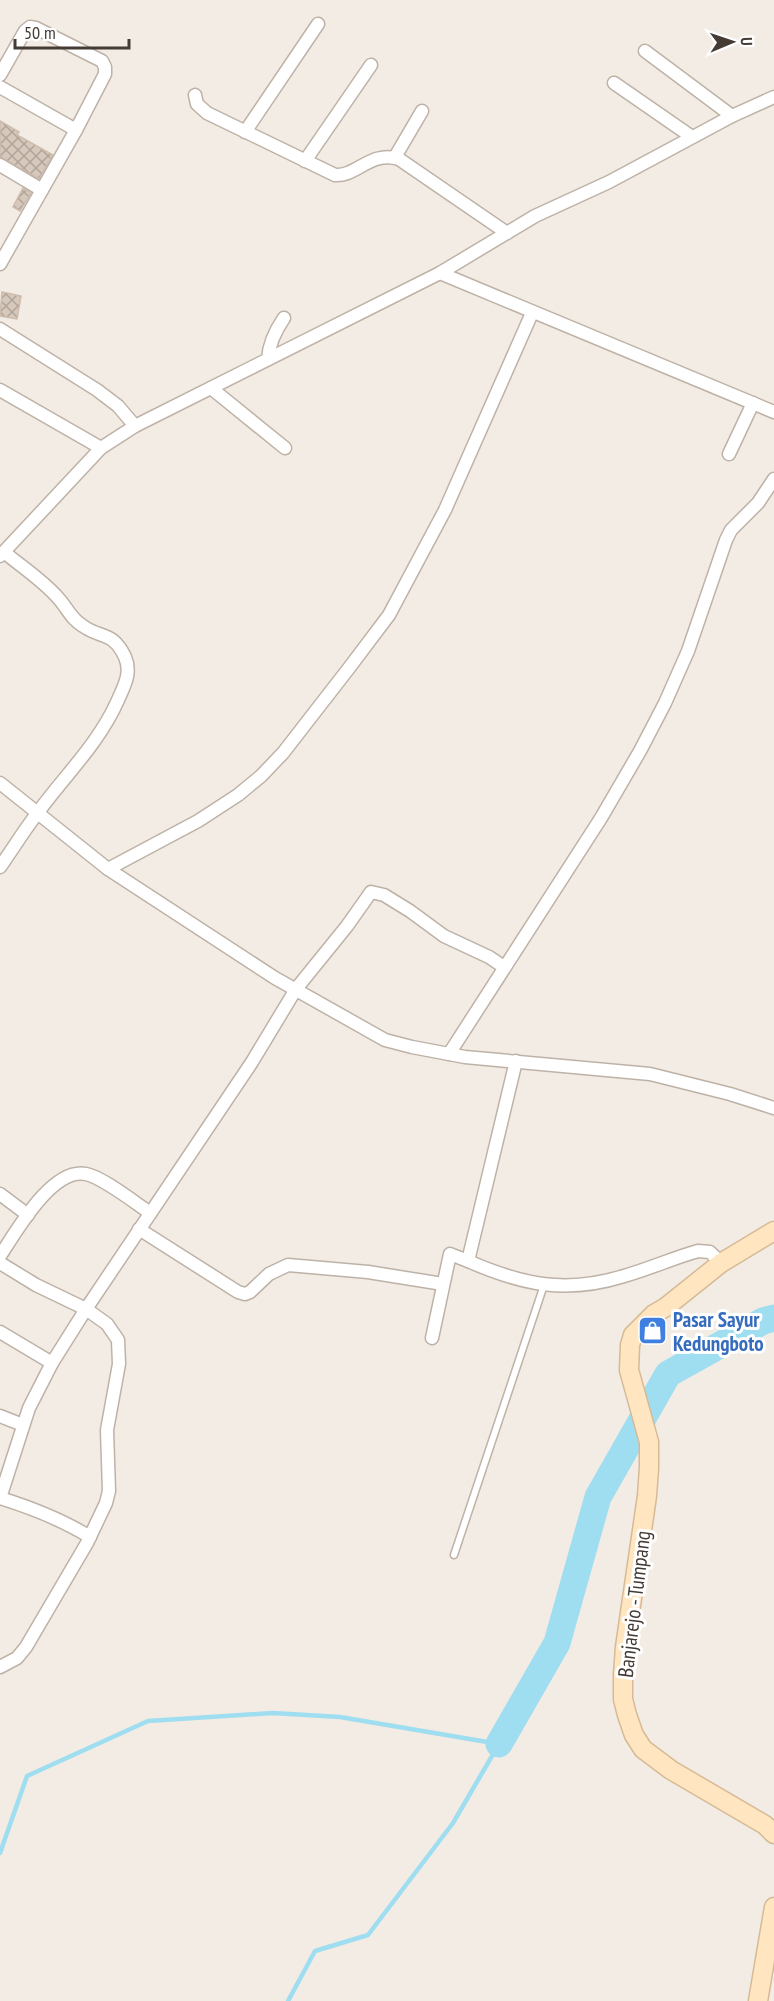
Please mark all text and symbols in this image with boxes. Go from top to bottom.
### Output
scale bar [15,12,129,50]
north arrow [702,12,762,72]
text: 50 m [24,21,56,44]
text: U [737,37,757,46]
place label: Pasar Sayur Kedungboto [673,1306,764,1357]
shop icon: Pasar Sayur Kedungboto [636,1315,668,1347]
street label: Banjarejo - Tumpang [612,1529,656,1679]

